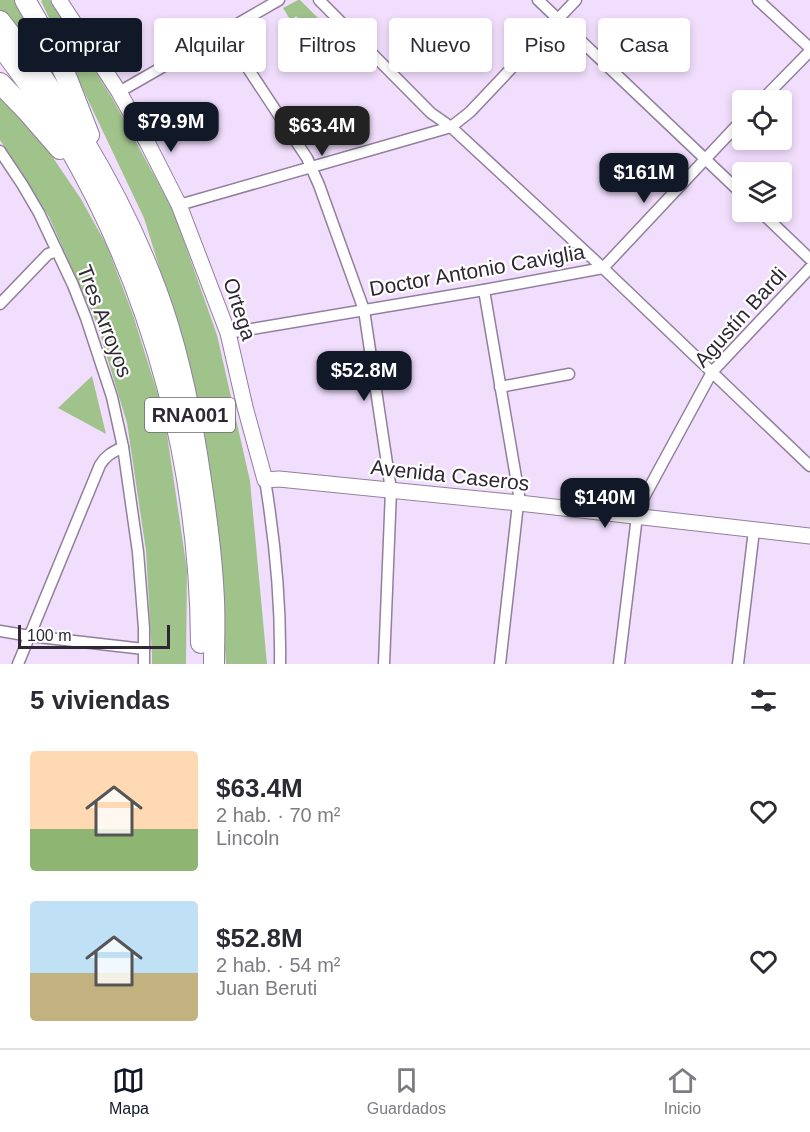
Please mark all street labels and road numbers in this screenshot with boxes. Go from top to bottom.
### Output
street label: Doctor Antonio Caviglia [368,240,587,300]
street label: Tres Arroyos [73,262,137,380]
street label: Agustín Bardi [689,262,791,372]
street label: Ortega [219,275,261,343]
road number: RNA001 [145,398,235,432]
street label: Avenida Caseros [369,455,531,495]

